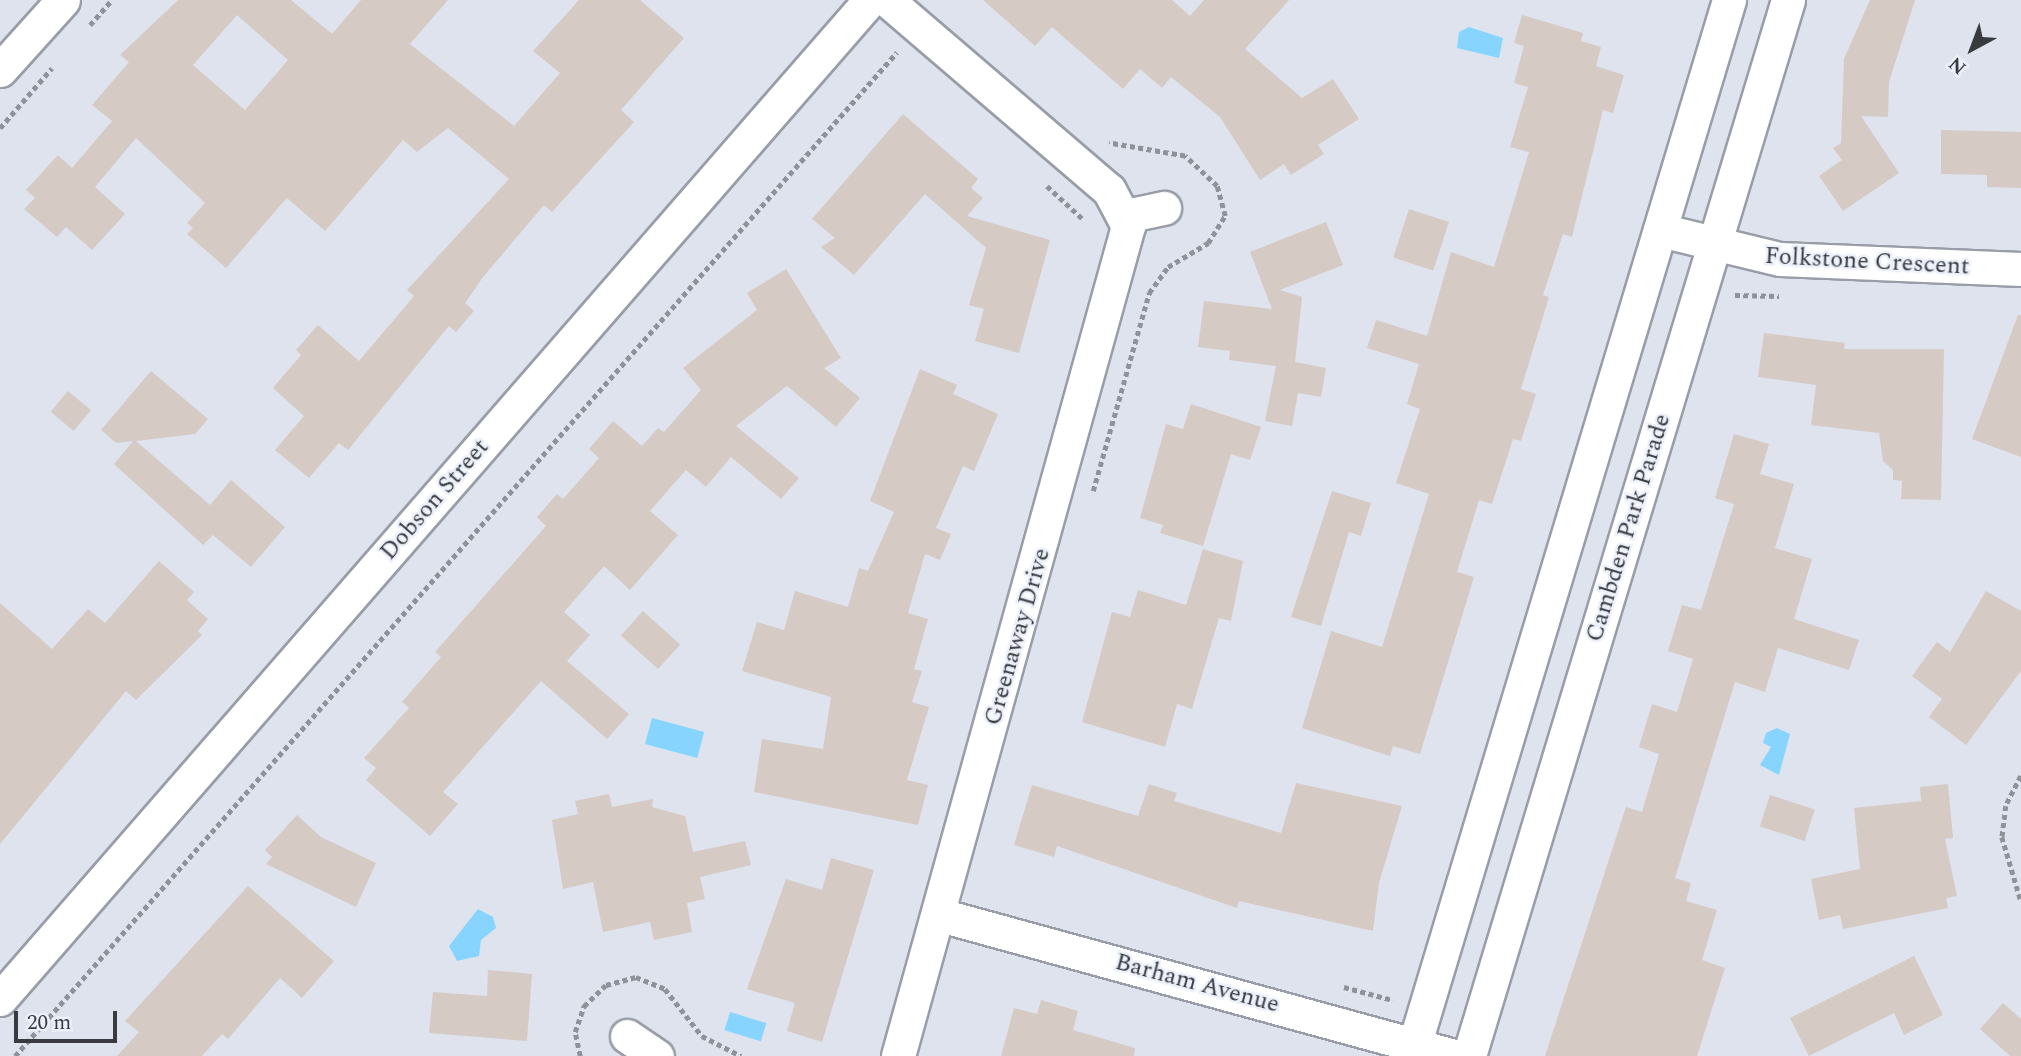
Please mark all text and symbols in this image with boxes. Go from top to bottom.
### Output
north arrow [1937,14,2007,84]
text: N [1943,49,1973,81]
street label: Folkstone Crescent [1764,242,1970,282]
street label: Cambden Park Parade [1581,411,1677,645]
street label: Dobson Street [375,434,495,566]
street label: Greenaway Drive [979,545,1057,729]
street label: Barham Avenue [1112,948,1282,1020]
scale bar [18,996,121,1040]
text: 20 m [27,1007,71,1039]

